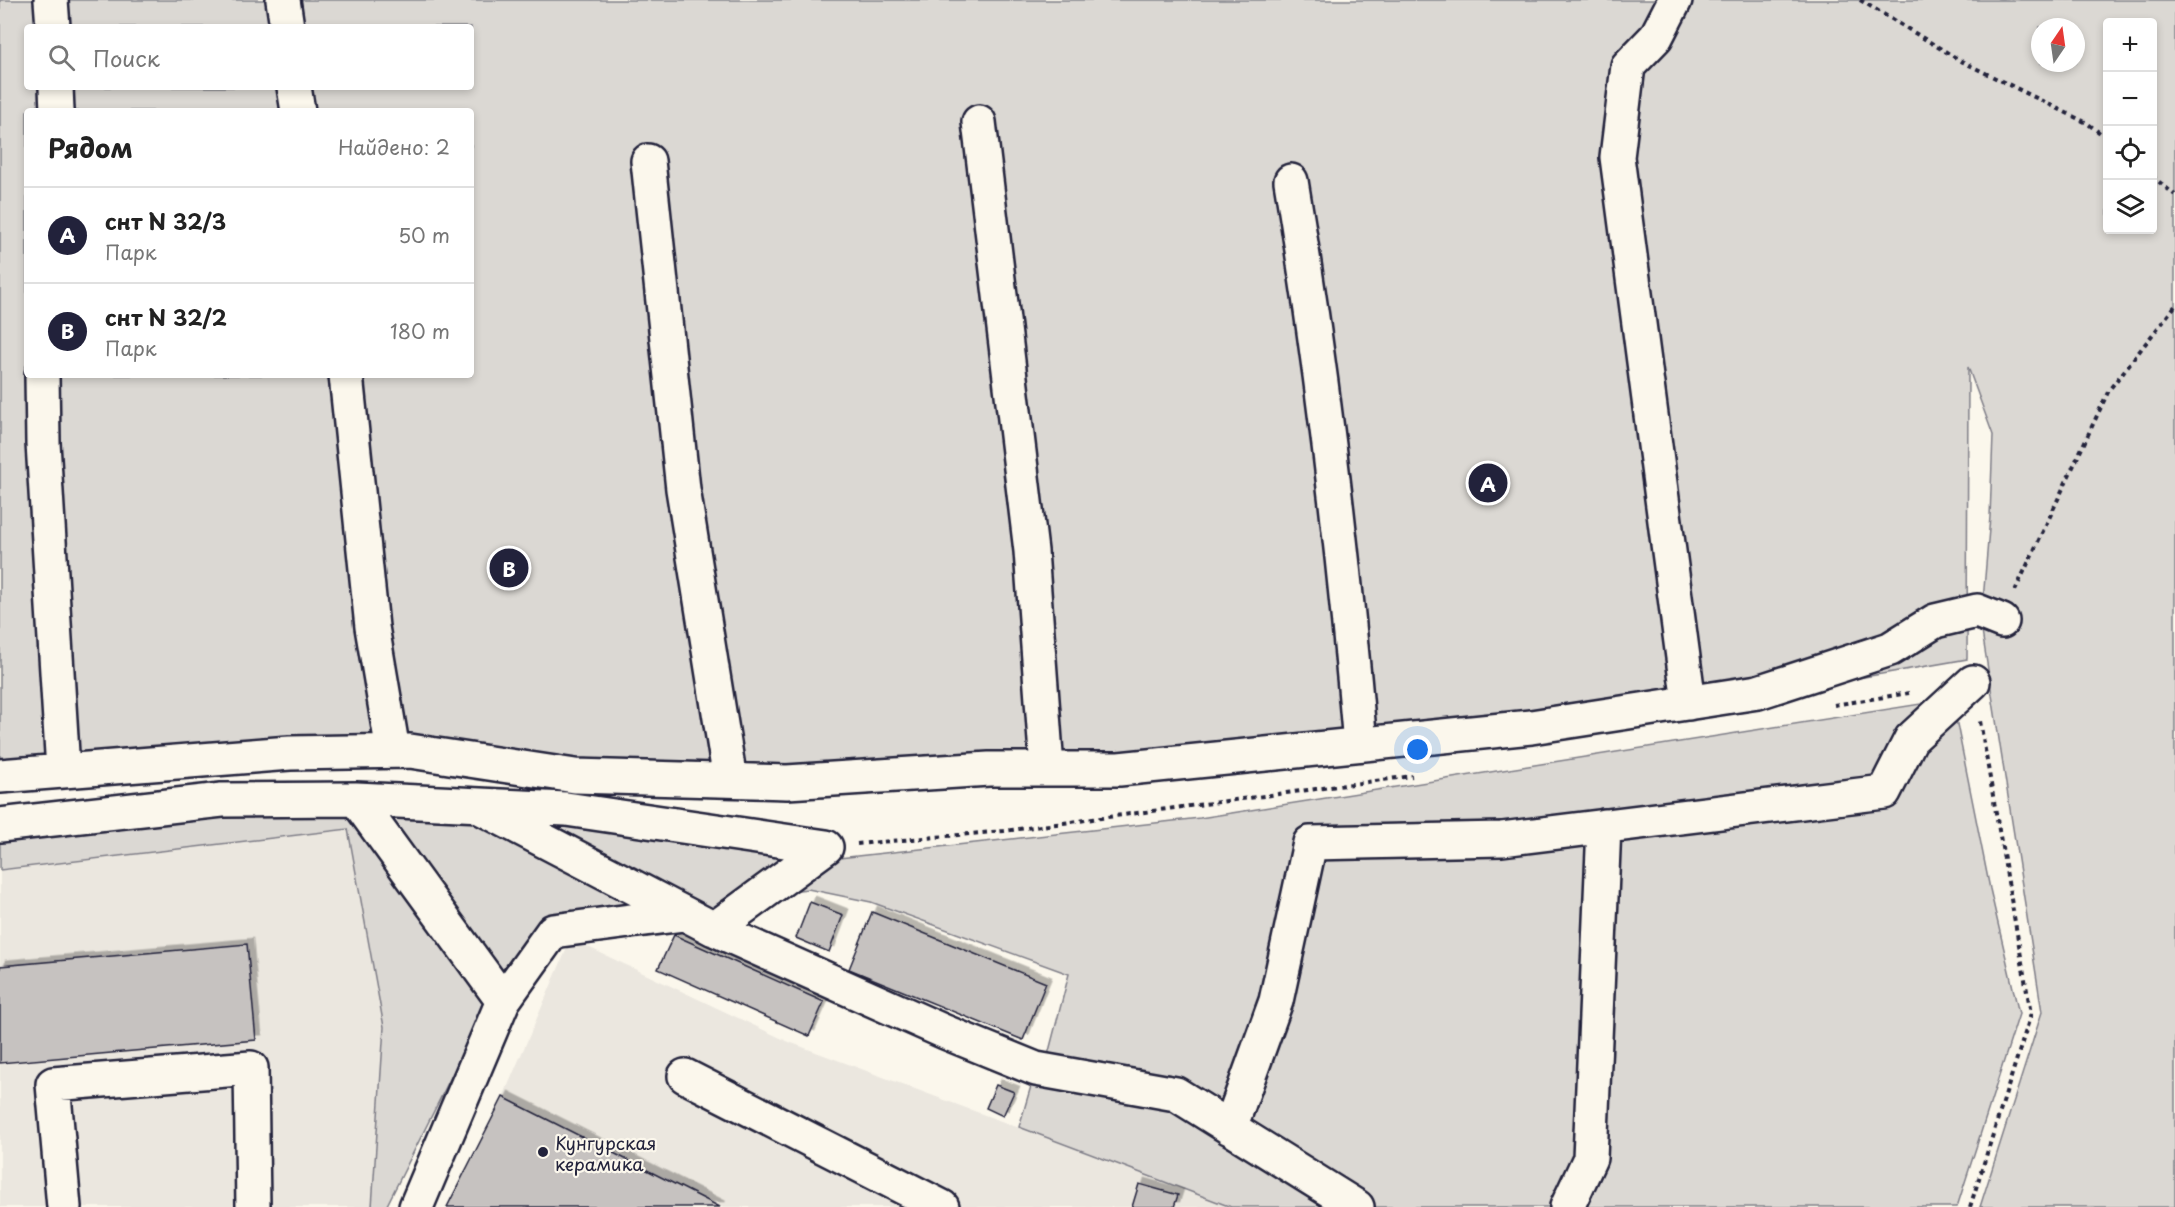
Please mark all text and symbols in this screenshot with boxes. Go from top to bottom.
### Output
north arrow [2031,18,2085,72]
map controls [2103,18,2157,234]
button: + [2103,18,2157,72]
search box [24,24,474,90]
icon: search [45,41,78,74]
text: Поиск [93,41,160,74]
button: − [2103,72,2157,126]
button: locate [2103,126,2157,180]
text: Рядом [48,128,133,167]
text: Найдено: 2 [338,132,450,162]
button: layers [2103,180,2157,234]
text: снт N 32/3 [105,204,226,237]
text: A [60,220,75,250]
text: 50 m [398,220,450,250]
text: Парк [105,237,157,267]
text: снт N 32/2 [105,300,227,333]
text: B [61,316,74,346]
text: 180 m [390,316,450,346]
text: Парк [105,333,157,363]
pin: A [1468,460,1508,506]
pin: B [490,546,528,590]
your location [1403,735,1432,764]
place label: Кунгурская керамика [555,1129,656,1177]
marker: Кунгурская керамика [536,1145,550,1159]

